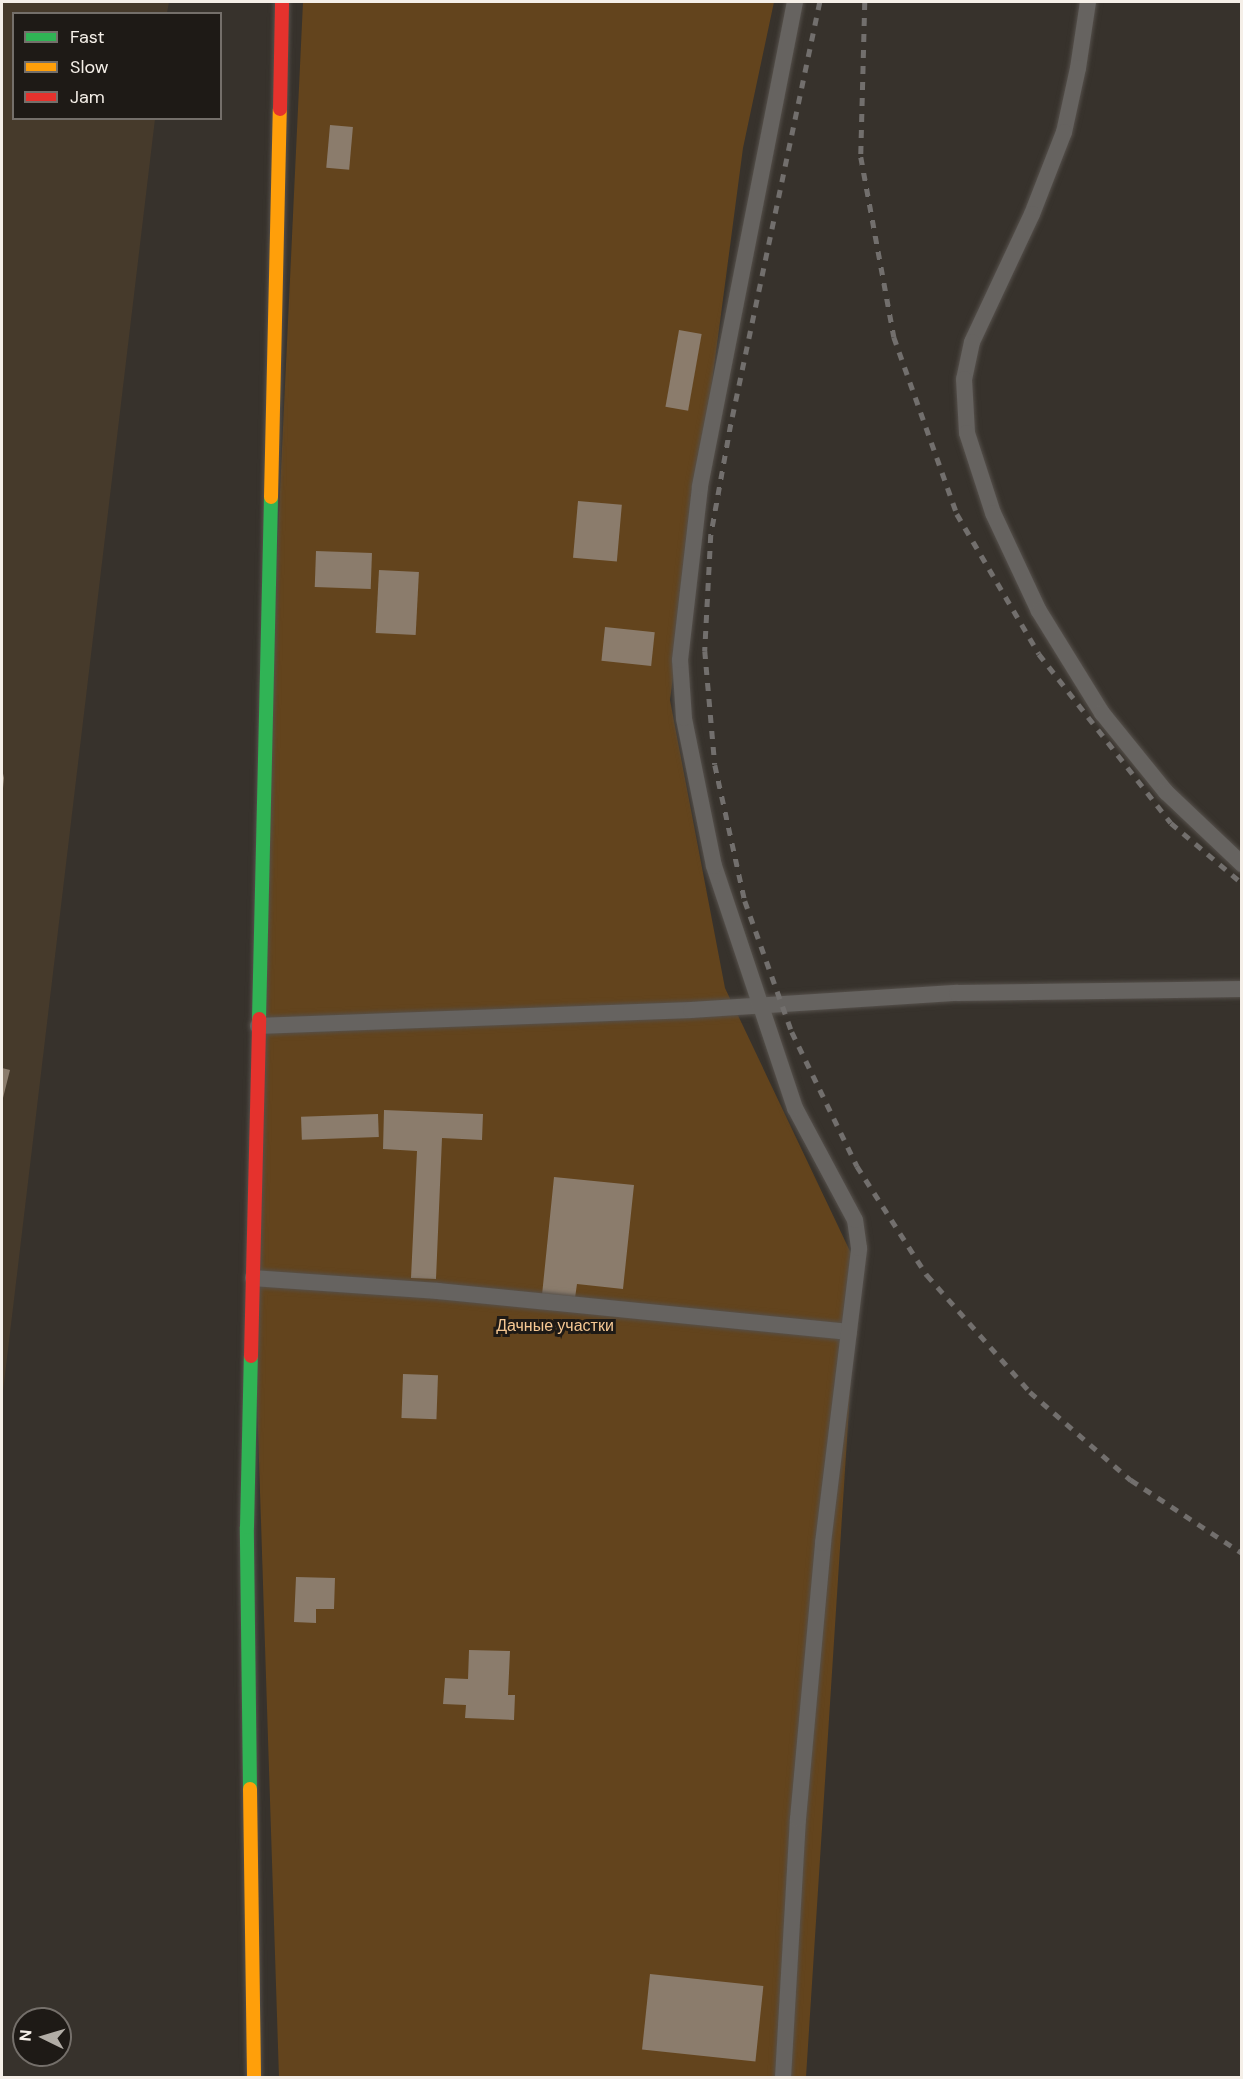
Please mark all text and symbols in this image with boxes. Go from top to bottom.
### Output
legend [12,12,222,120]
text: Fast [70,25,105,49]
text: Slow [70,55,109,79]
text: Jam [70,85,105,109]
park label: Дачные участки [496,1316,614,1336]
north arrow [12,2007,72,2067]
text: N [15,2029,37,2042]

